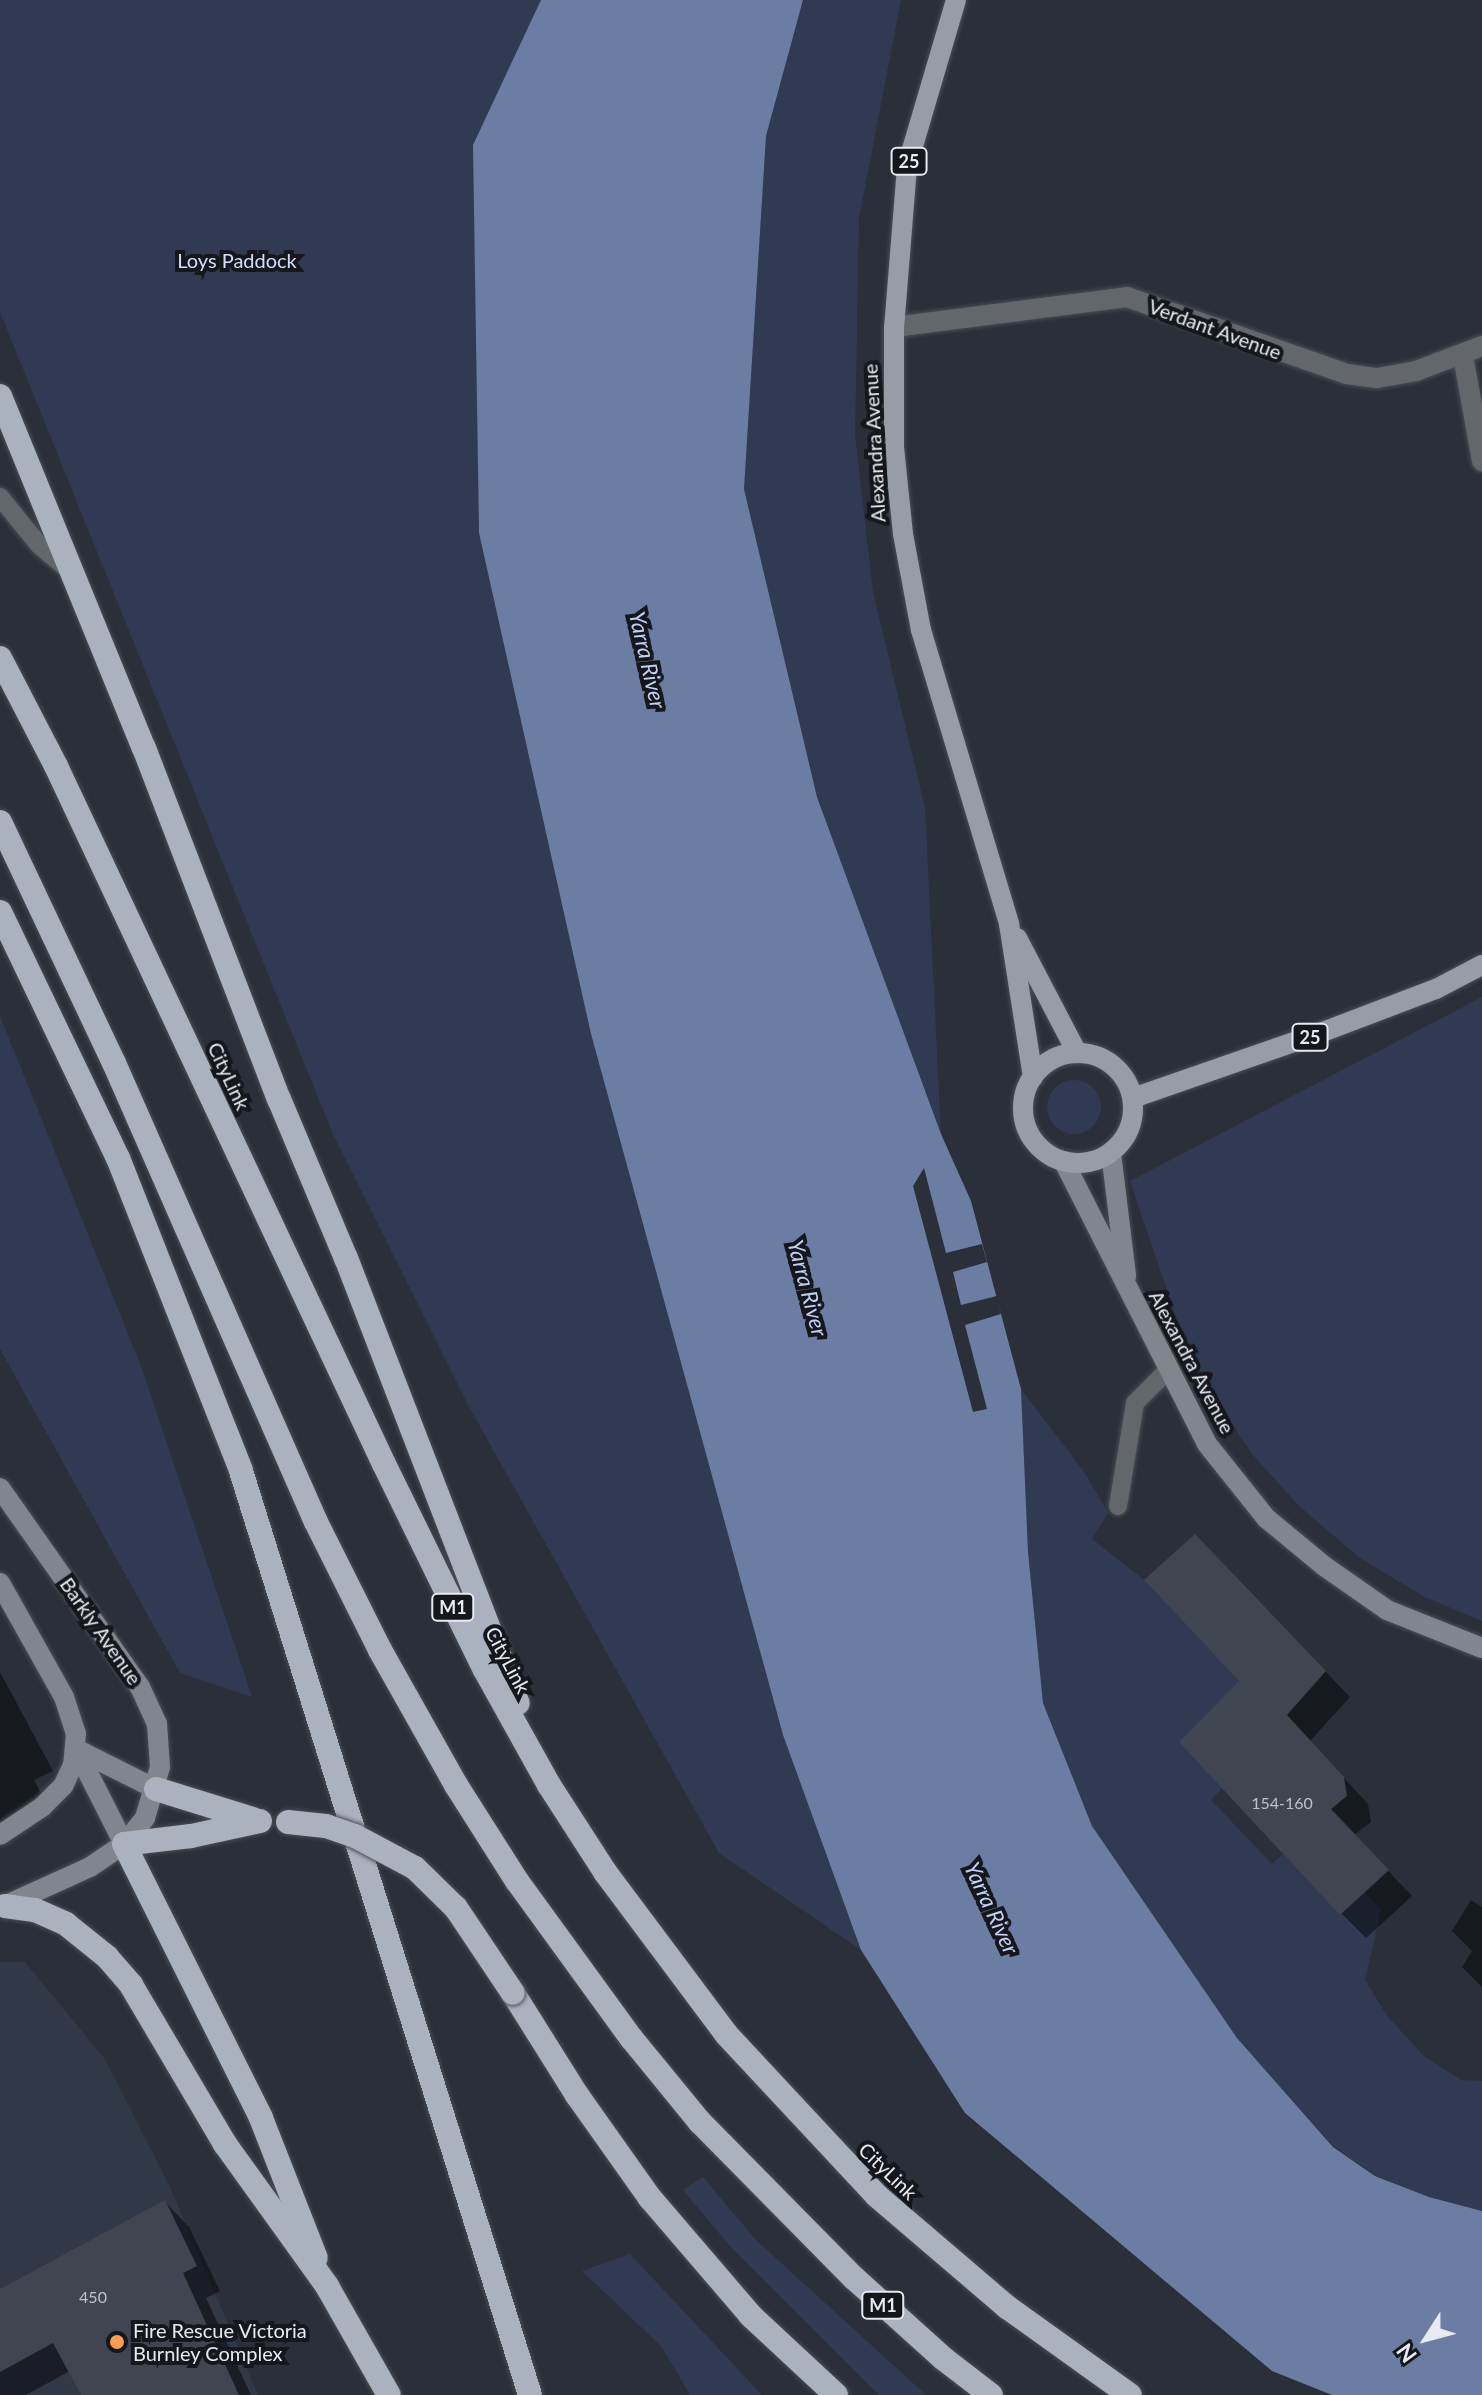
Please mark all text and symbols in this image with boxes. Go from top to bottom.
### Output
road number: 25 [889,147,929,175]
park label: Loys Paddock [177,248,297,272]
street label: Verdant Avenue [1145,294,1285,364]
street label: Alexandra Avenue [858,363,890,523]
water label: Yarra River [624,609,672,711]
road number: 25 [1290,1023,1330,1051]
street label: CityLink [203,1038,255,1114]
water label: Yarra River [782,1237,834,1339]
street label: Alexandra Avenue [1144,1286,1240,1438]
street label: Barkly Avenue [55,1572,147,1690]
road number: M1 [431,1593,475,1621]
street label: CityLink [481,1623,535,1697]
house number: 154-160 [1251,1793,1313,1813]
water label: Yarra River [959,1858,1025,1958]
street label: CityLink [854,2137,922,2205]
house number: 450 [79,2287,107,2307]
road number: M1 [861,2291,905,2319]
north arrow [1386,2299,1466,2379]
place label: Fire Rescue Victoria Burnley Complex [133,2318,307,2365]
marker: Fire Rescue Victoria Burnley Complex [108,2333,126,2351]
text: N [1390,2339,1422,2368]

